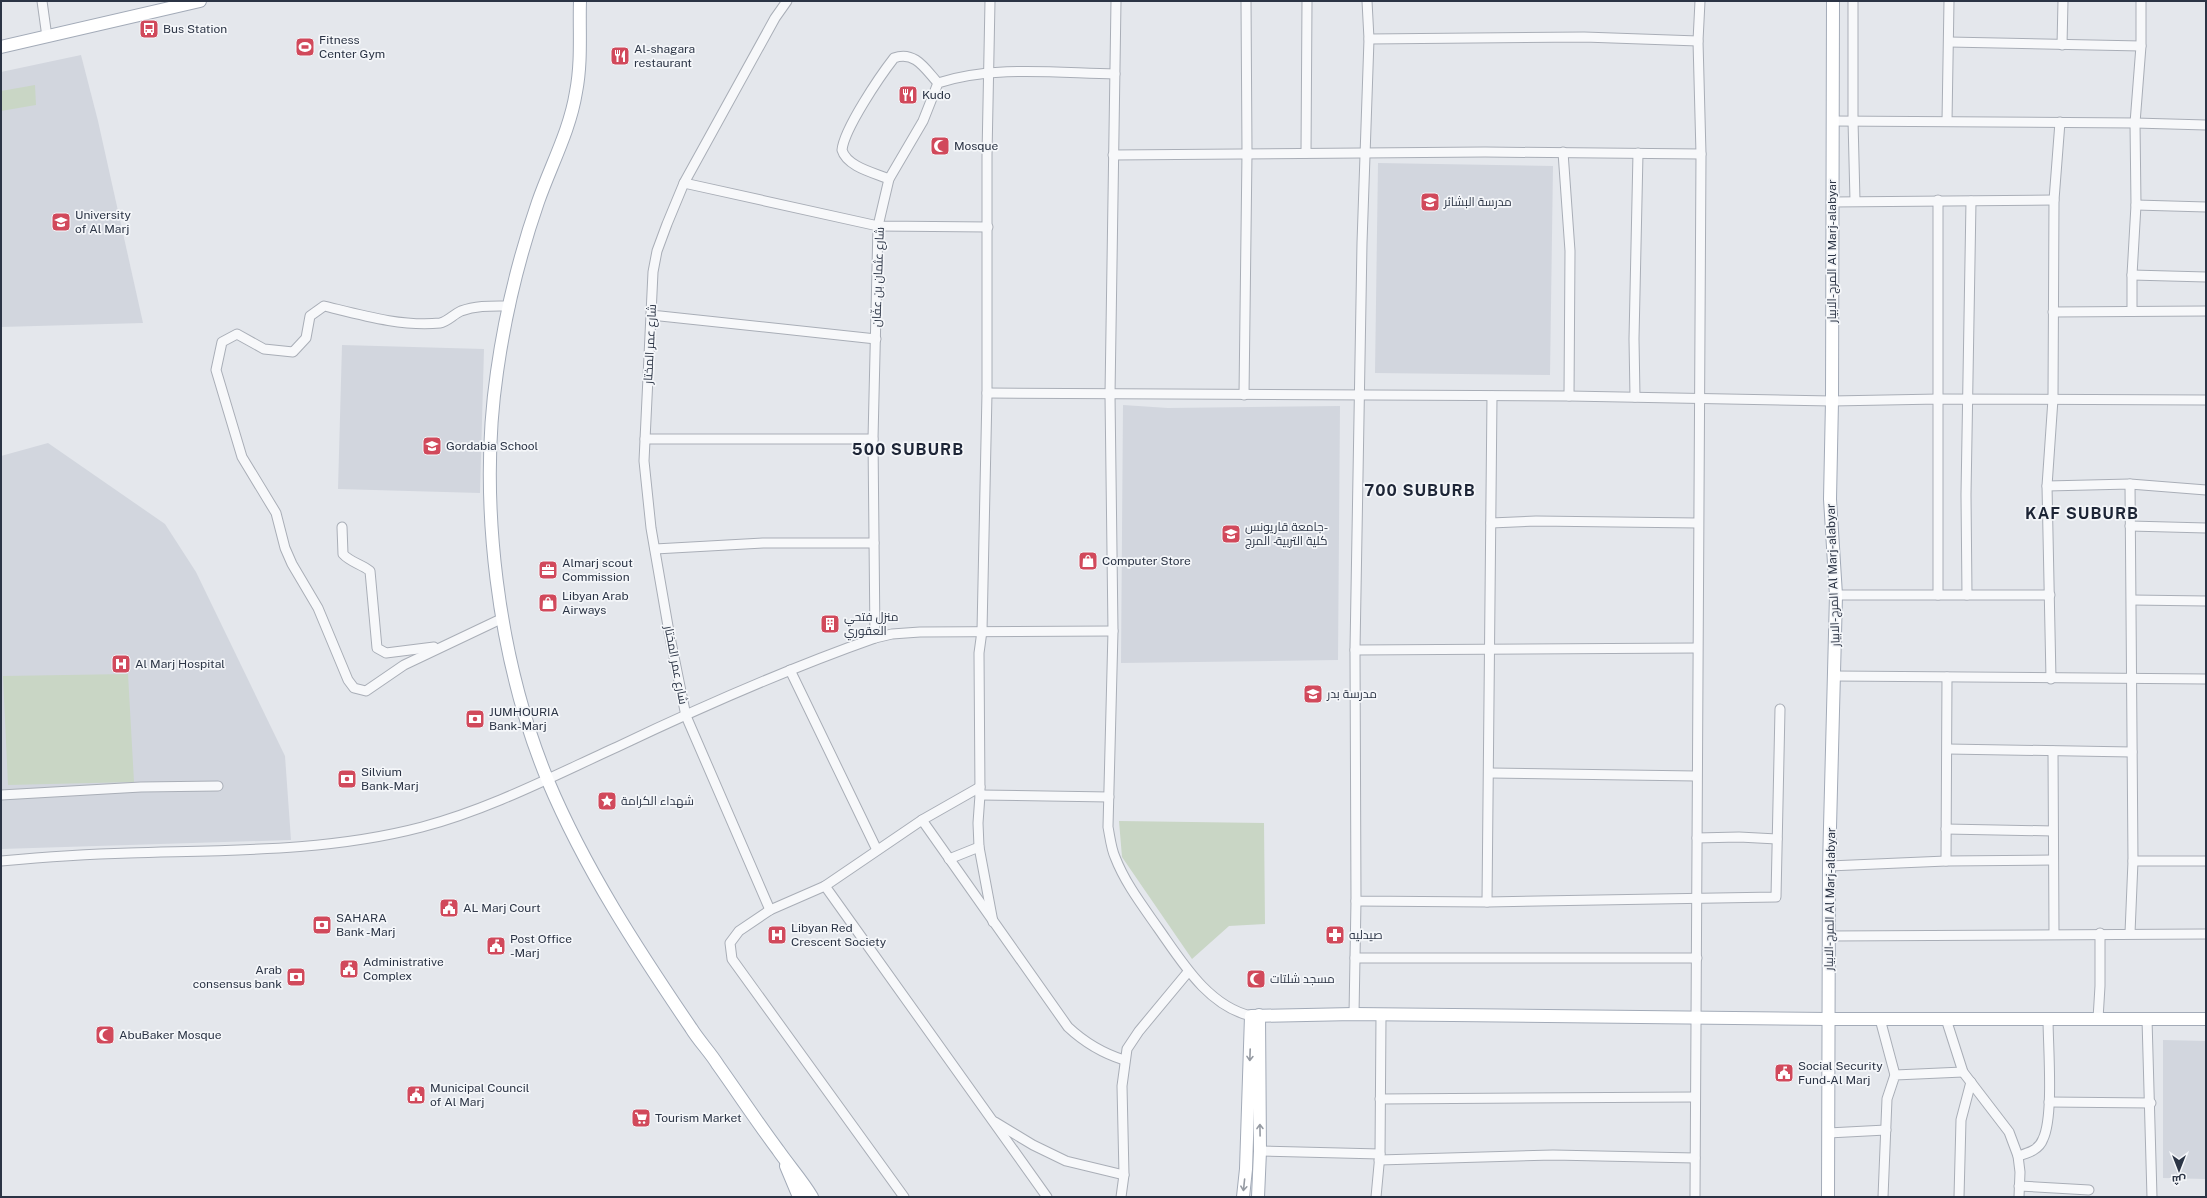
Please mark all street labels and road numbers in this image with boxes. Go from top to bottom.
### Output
street label: المرج-الابيار Al Marj-alabyar [1825,179,1840,324]
street label: شارع عثمان بن عفّان [869,227,888,327]
street label: شارع عمر المختار [641,304,660,385]
street label: المرج-الابيار Al Marj-alabyar [1823,503,1844,648]
street label: شارع عمر المختار [660,623,691,706]
street label: المرج-الابيار Al Marj-alabyar [1822,827,1839,972]

